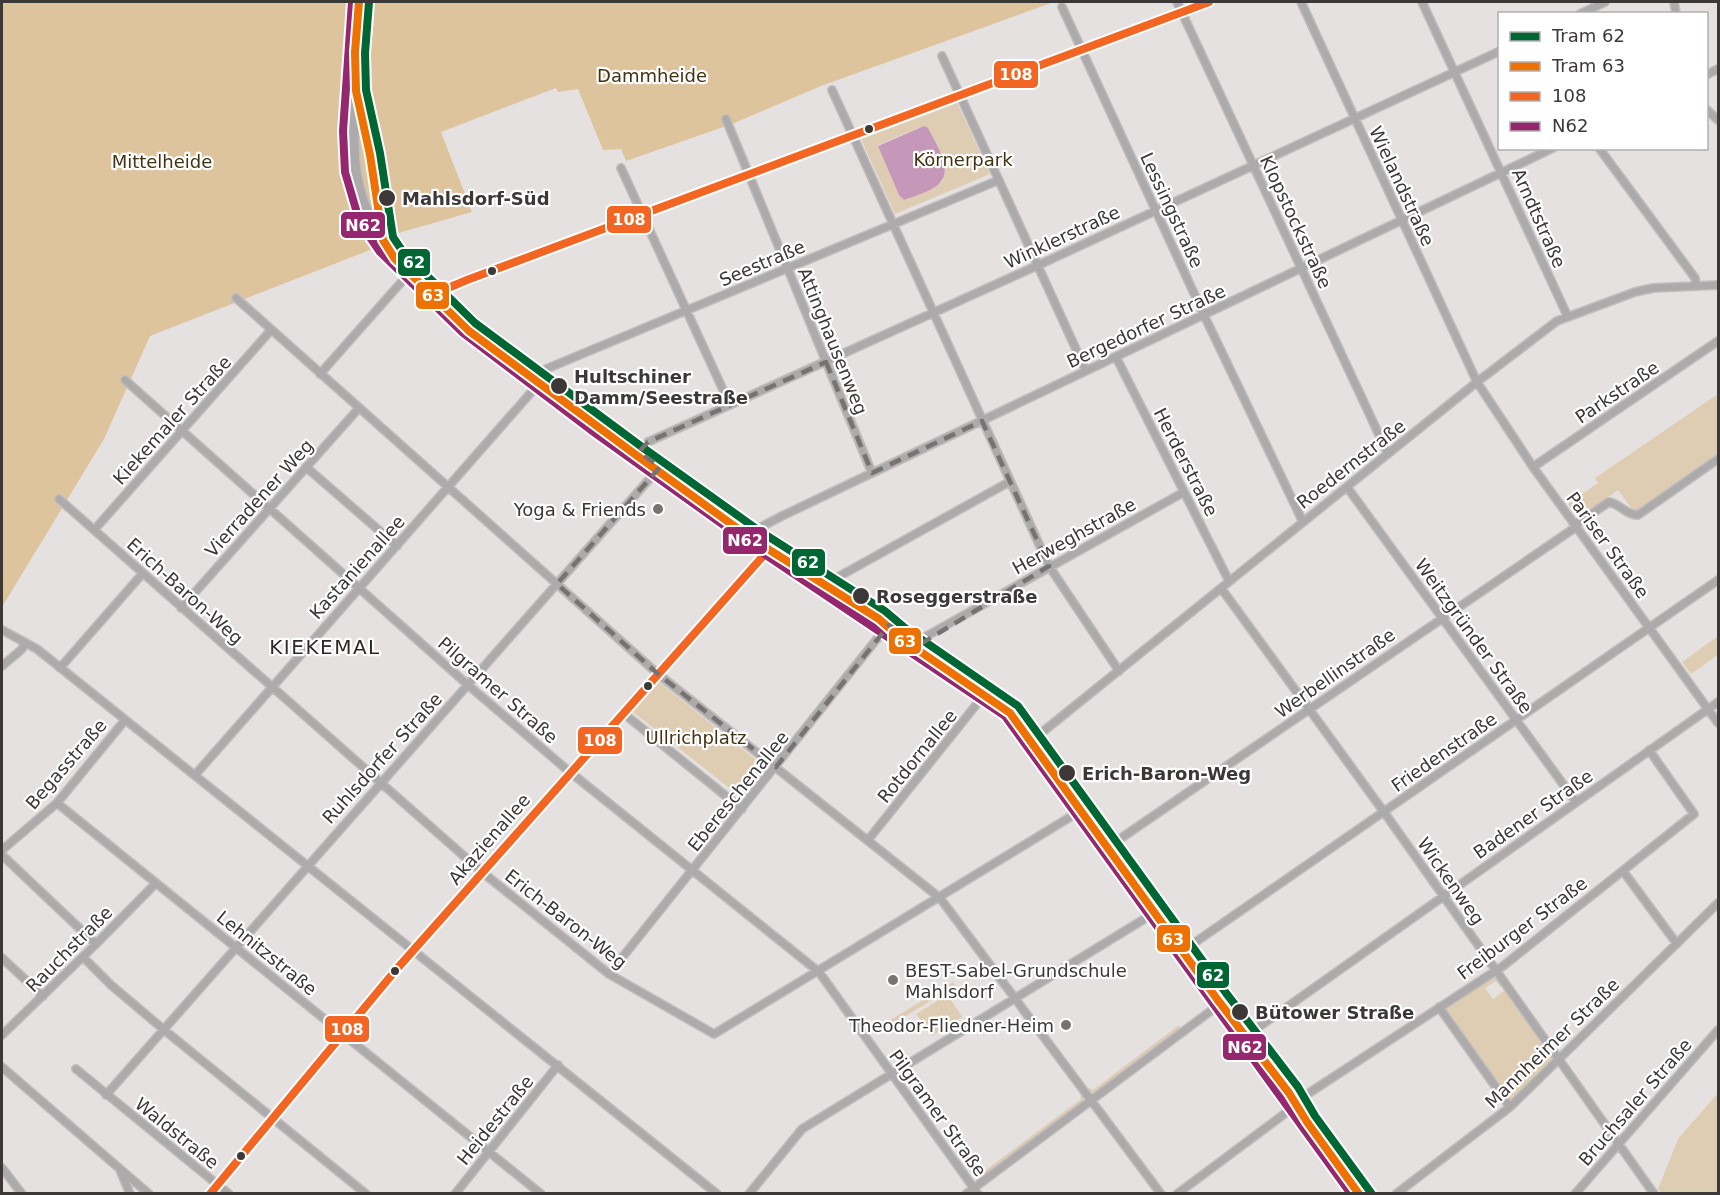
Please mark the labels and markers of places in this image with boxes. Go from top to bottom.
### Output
unlabelled marker [863,123,875,135]
marker: Mahlsdorf-Süd [377,188,397,208]
place label: Mahlsdorf-Süd [402,188,550,209]
unlabelled marker [486,265,498,277]
place label: Hultschiner Damm/Seestraße [574,366,748,408]
marker: Hultschiner Damm/Seestraße [549,376,569,396]
place label: Yoga & Friends [513,499,646,520]
marker: Yoga & Friends [651,502,665,516]
marker: Roseggerstraße [851,586,871,606]
place label: Roseggerstraße [876,586,1038,607]
unlabelled marker [642,680,654,692]
marker: Erich-Baron-Weg [1057,763,1077,783]
place label: Erich-Baron-Weg [1082,763,1251,784]
place label: BEST-Sabel-Grundschule Mahlsdorf [905,960,1127,1002]
unlabelled marker [389,965,401,977]
marker: BEST-Sabel-Grundschule Mahlsdorf [886,973,900,987]
marker: Bütower Straße [1230,1002,1250,1022]
place label: Bütower Straße [1255,1002,1414,1023]
place label: Theodor-Fliedner-Heim [848,1015,1054,1036]
marker: Theodor-Fliedner-Heim [1059,1018,1073,1032]
unlabelled marker [235,1150,247,1162]

